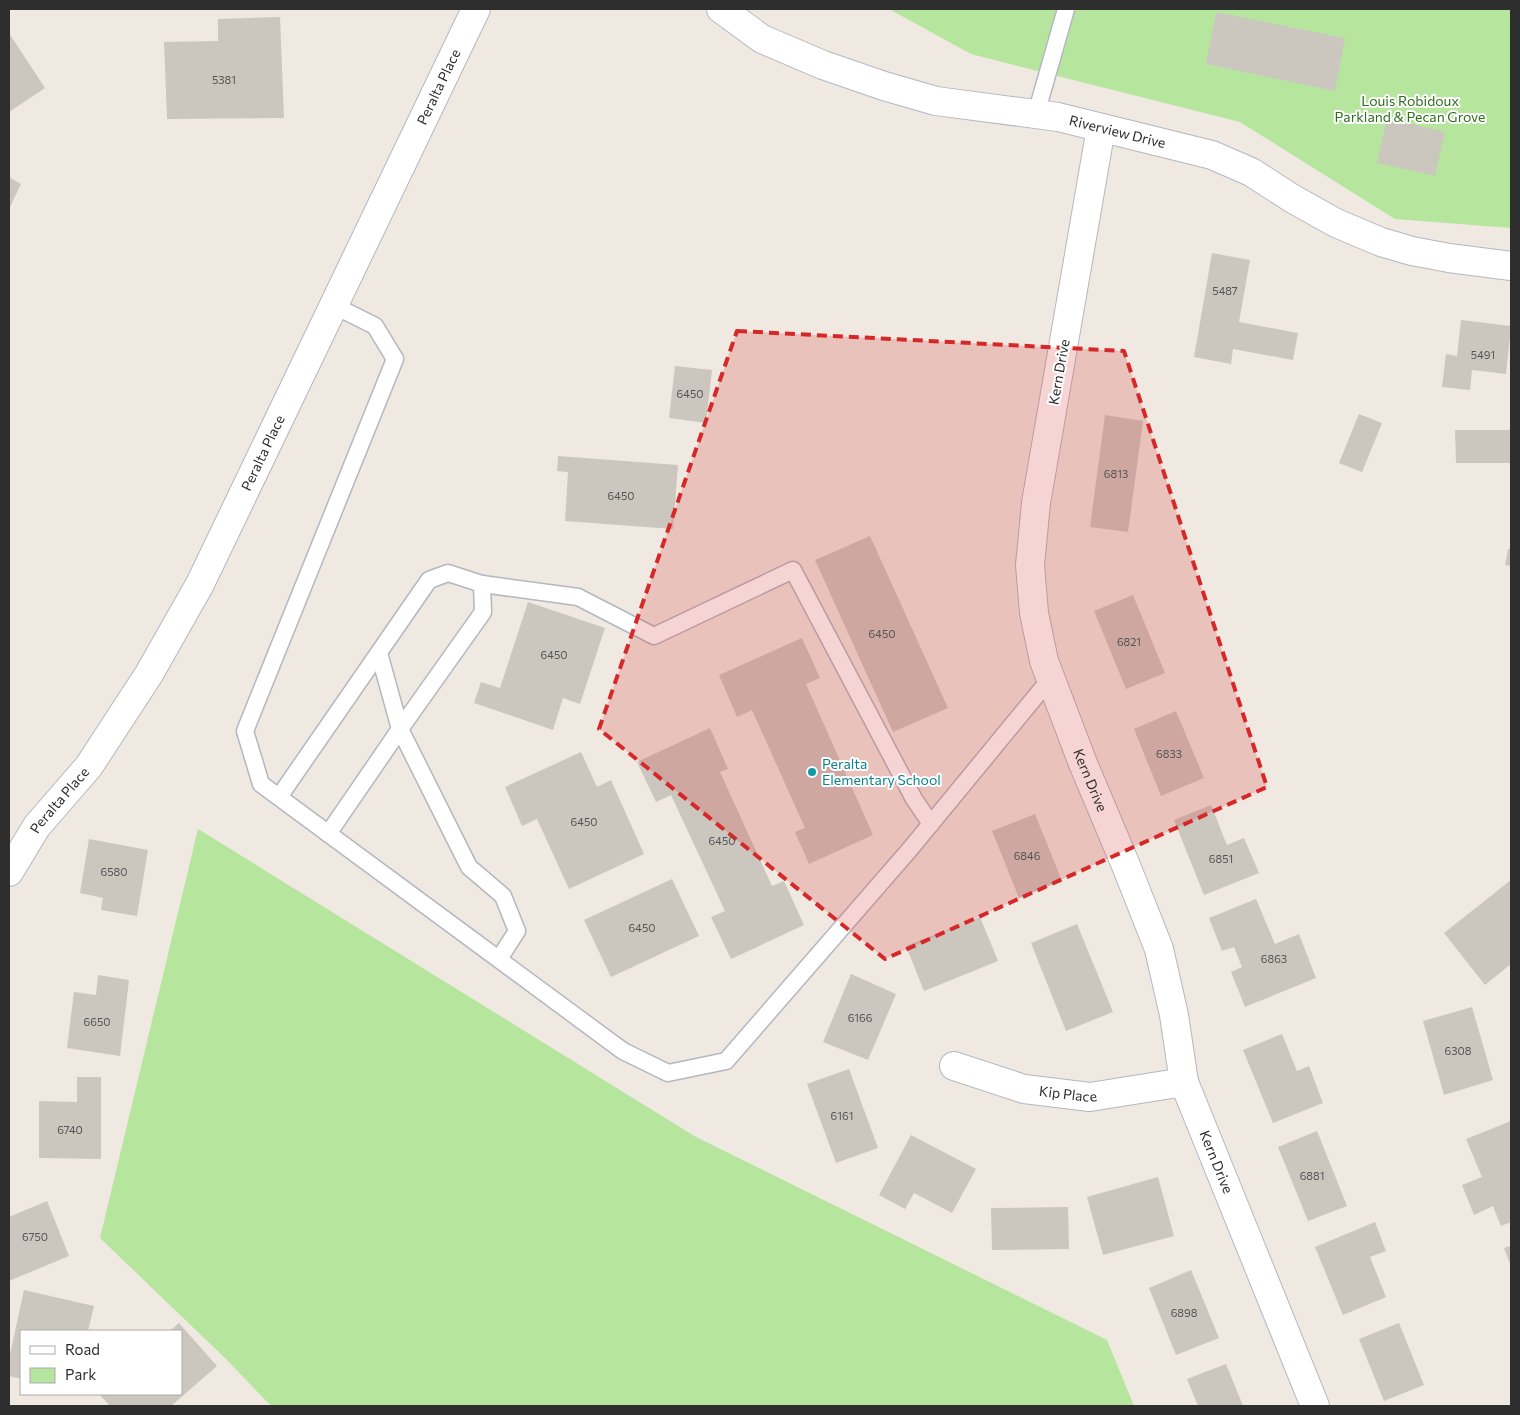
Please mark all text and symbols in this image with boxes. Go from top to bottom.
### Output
street label: Peralta Place [413,46,464,127]
house number: 5381 [212,73,236,86]
park label: Louis Robidoux Parkland & Pecan Grove [1335,92,1485,125]
street label: Riverview Drive [1068,111,1167,151]
house number: 5487 [1212,284,1238,297]
street label: Kern Drive [1044,338,1073,406]
house number: 5491 [1471,348,1495,361]
house number: 6450 [677,387,703,400]
street label: Peralta Place [237,412,288,493]
house number: 6813 [1104,467,1128,480]
house number: 6450 [608,489,634,502]
house number: 6450 [869,627,895,640]
house number: 6821 [1117,635,1141,648]
house number: 6450 [541,648,567,661]
street label: Kern Drive [1070,746,1111,814]
house number: 6833 [1156,747,1182,760]
place label: Peralta Elementary School [822,755,941,788]
street label: Peralta Place [26,763,92,836]
marker: Peralta Elementary School [806,766,818,778]
house number: 6450 [571,815,597,828]
house number: 6450 [709,834,735,847]
house number: 6846 [1014,849,1041,862]
house number: 6851 [1209,852,1233,865]
house number: 6580 [101,865,127,878]
house number: 6450 [629,921,655,934]
house number: 6863 [1261,952,1287,965]
house number: 6166 [848,1011,873,1024]
house number: 6650 [84,1015,110,1028]
house number: 6308 [1445,1044,1472,1057]
street label: Kip Place [1038,1082,1098,1105]
house number: 6161 [831,1109,853,1122]
house number: 6740 [57,1123,83,1136]
street label: Kern Drive [1196,1128,1237,1196]
house number: 6881 [1300,1169,1324,1182]
house number: 6750 [22,1230,48,1243]
house number: 6898 [1171,1306,1198,1319]
legend [20,1330,182,1395]
text: Road [65,1340,100,1358]
text: Park [65,1365,96,1383]

